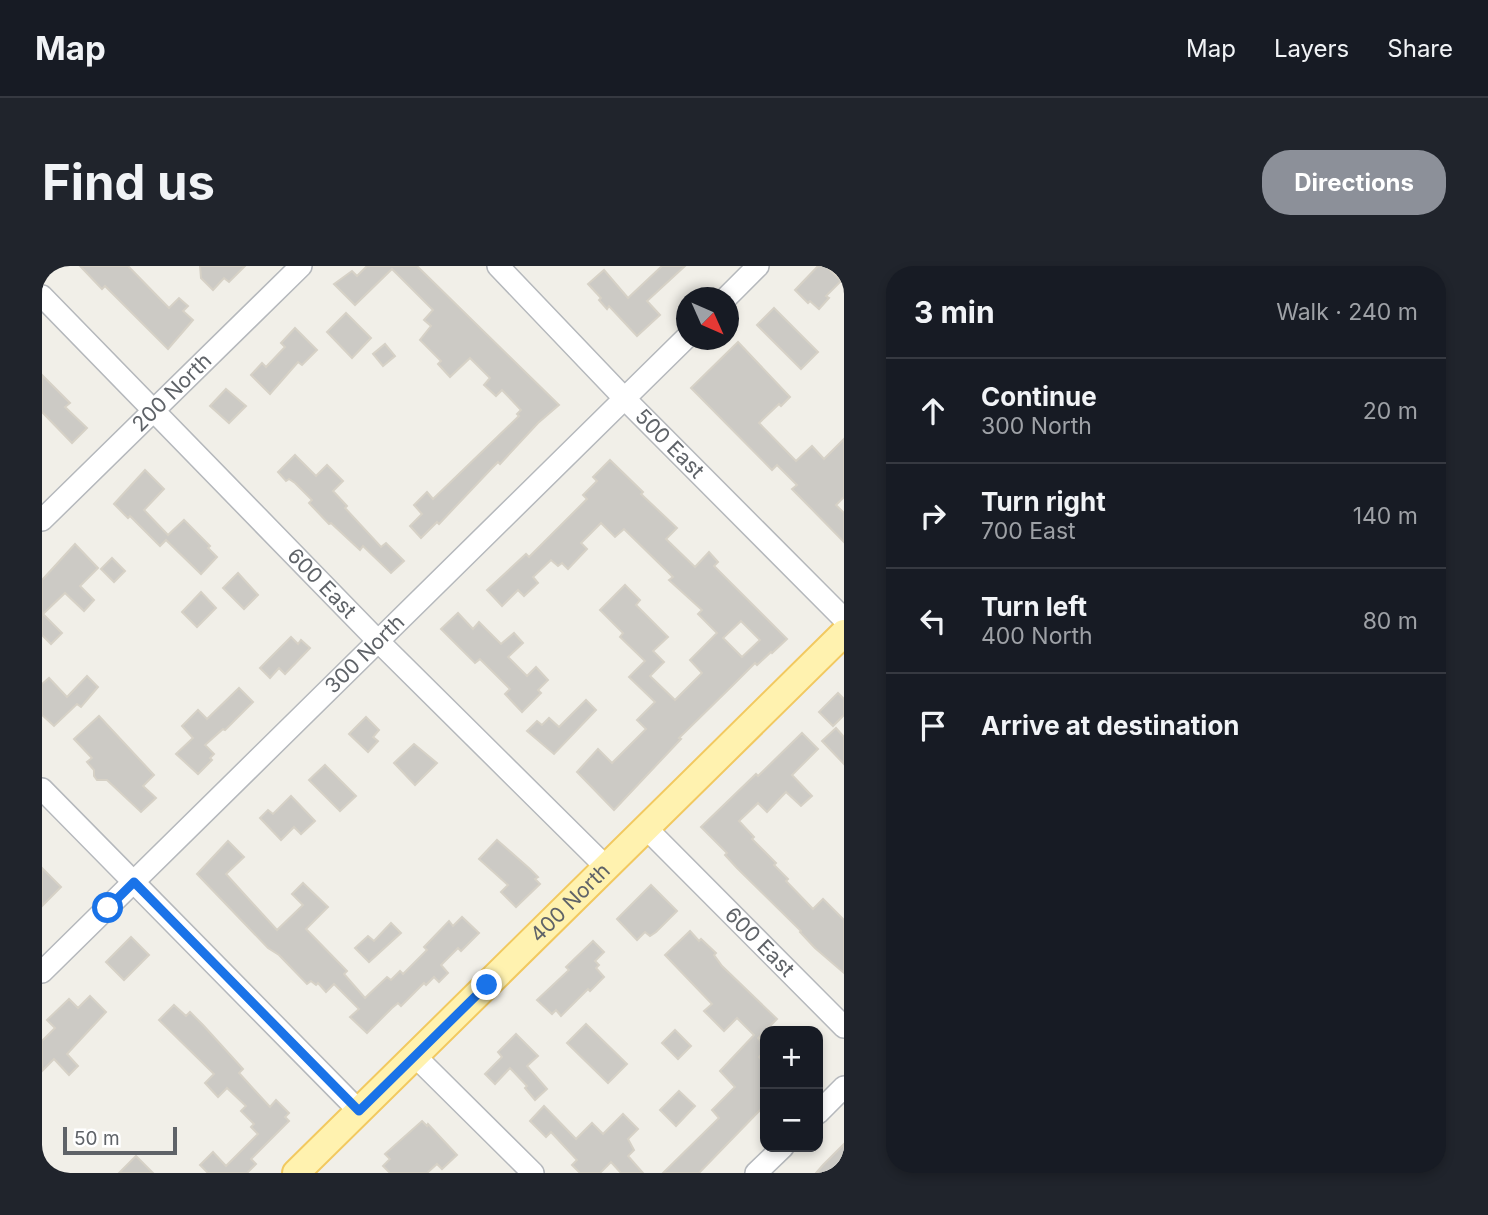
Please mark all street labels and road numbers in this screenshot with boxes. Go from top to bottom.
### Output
street label: 200 North [127,348,216,437]
street label: 500 East [630,404,710,483]
street label: 600 East [283,543,362,623]
street label: 300 North [320,609,409,698]
street label: 400 North [525,858,615,947]
street label: 600 East [720,902,800,982]

